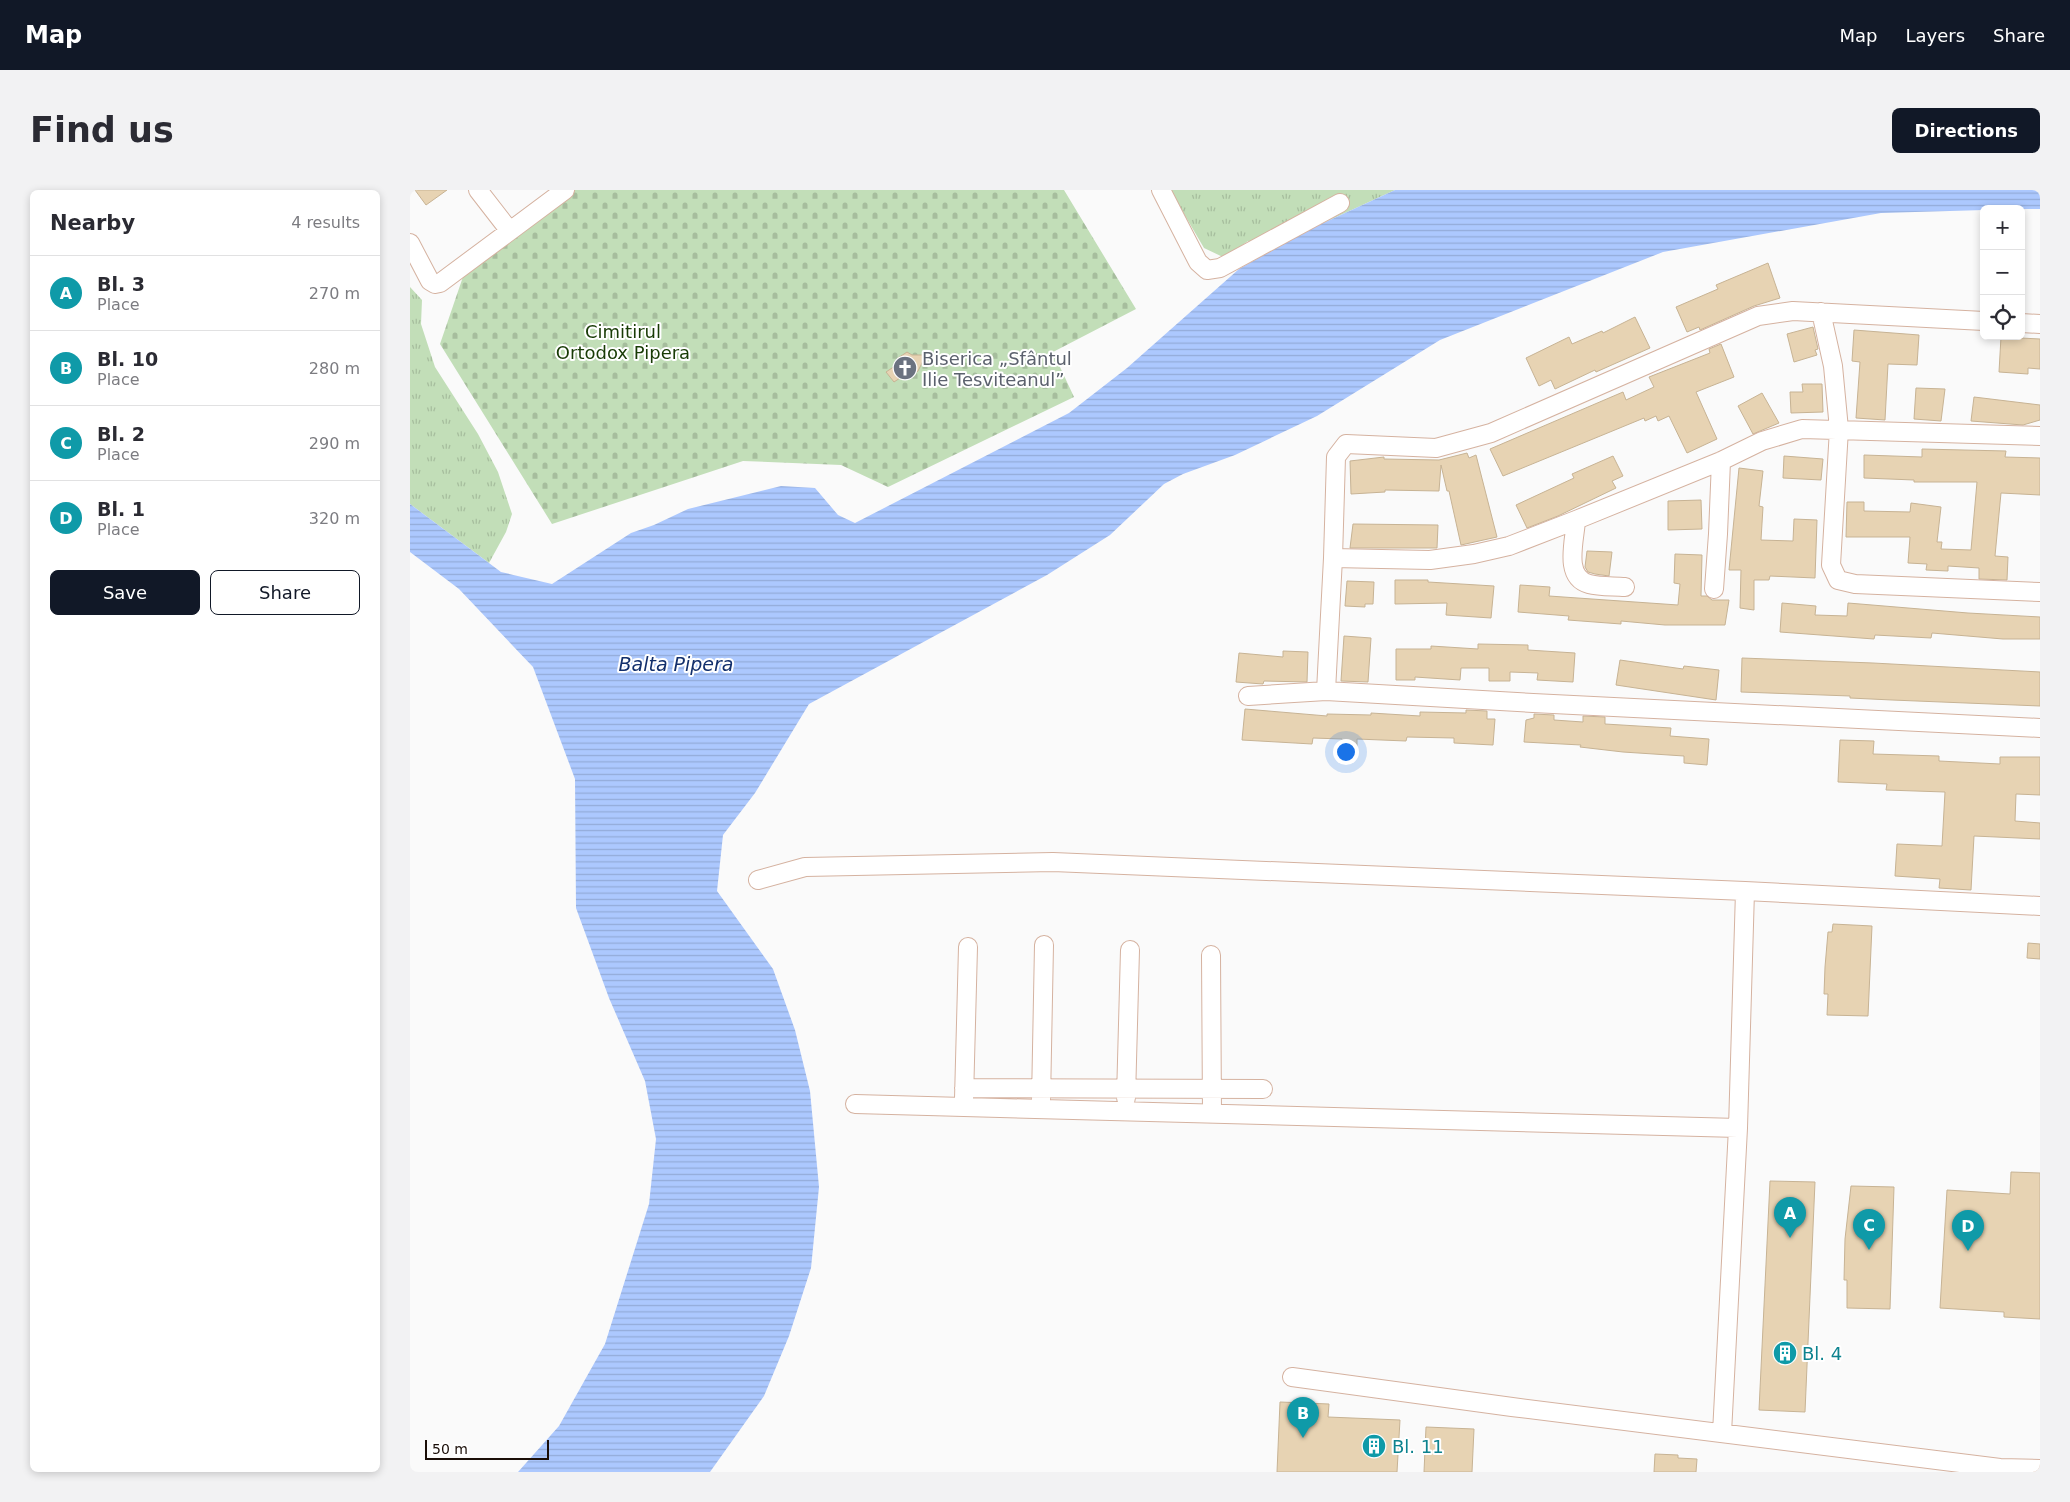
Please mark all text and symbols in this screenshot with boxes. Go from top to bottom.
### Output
text: Map [25,21,82,49]
text: Map [1839,25,1877,46]
text: Layers [1905,25,1965,46]
text: Share [1993,25,2045,46]
button: Directions [1892,108,2040,153]
text: Find us [30,110,174,150]
map controls [1980,205,2025,340]
button: + [1980,205,2025,250]
text: Nearby [50,211,135,235]
text: 4 results [291,213,360,232]
button: − [1980,250,2025,295]
text: Bl. 3 [97,273,145,295]
text: A [60,284,72,303]
text: 270 m [309,284,360,303]
text: Place [97,295,140,314]
button: locate [1980,295,2025,340]
park label: Cimitirul Ortodox Pipera [556,321,690,363]
text: Bl. 10 [97,348,158,370]
place label: Biserica „Sfântul Ilie Tesviteanul” [922,348,1072,390]
church icon: Biserica „Sfântul Ilie Tesviteanul” [892,355,918,381]
text: B [60,359,72,378]
text: 280 m [309,359,360,378]
text: Place [97,370,140,389]
text: Bl. 2 [97,423,145,445]
text: C [60,434,72,453]
text: 290 m [309,434,360,453]
text: Place [97,445,140,464]
text: Bl. 1 [97,498,145,520]
text: D [59,509,73,528]
text: 320 m [309,509,360,528]
text: Place [97,520,140,539]
button: Save [50,570,200,615]
button: Share [210,570,360,615]
water label: Balta Pipera [618,653,734,675]
your location [1333,739,1359,765]
pin: A [1774,1197,1806,1238]
pin: C [1853,1209,1885,1250]
pin: D [1952,1210,1984,1251]
building icon: Bl. 4 [1772,1340,1798,1366]
place label: Bl. 4 [1802,1343,1842,1364]
pin: B [1287,1397,1319,1438]
building icon: Bl. 11 [1361,1433,1387,1459]
place label: Bl. 11 [1392,1436,1444,1457]
scale bar [425,1437,549,1460]
text: 50 m [432,1441,468,1457]

